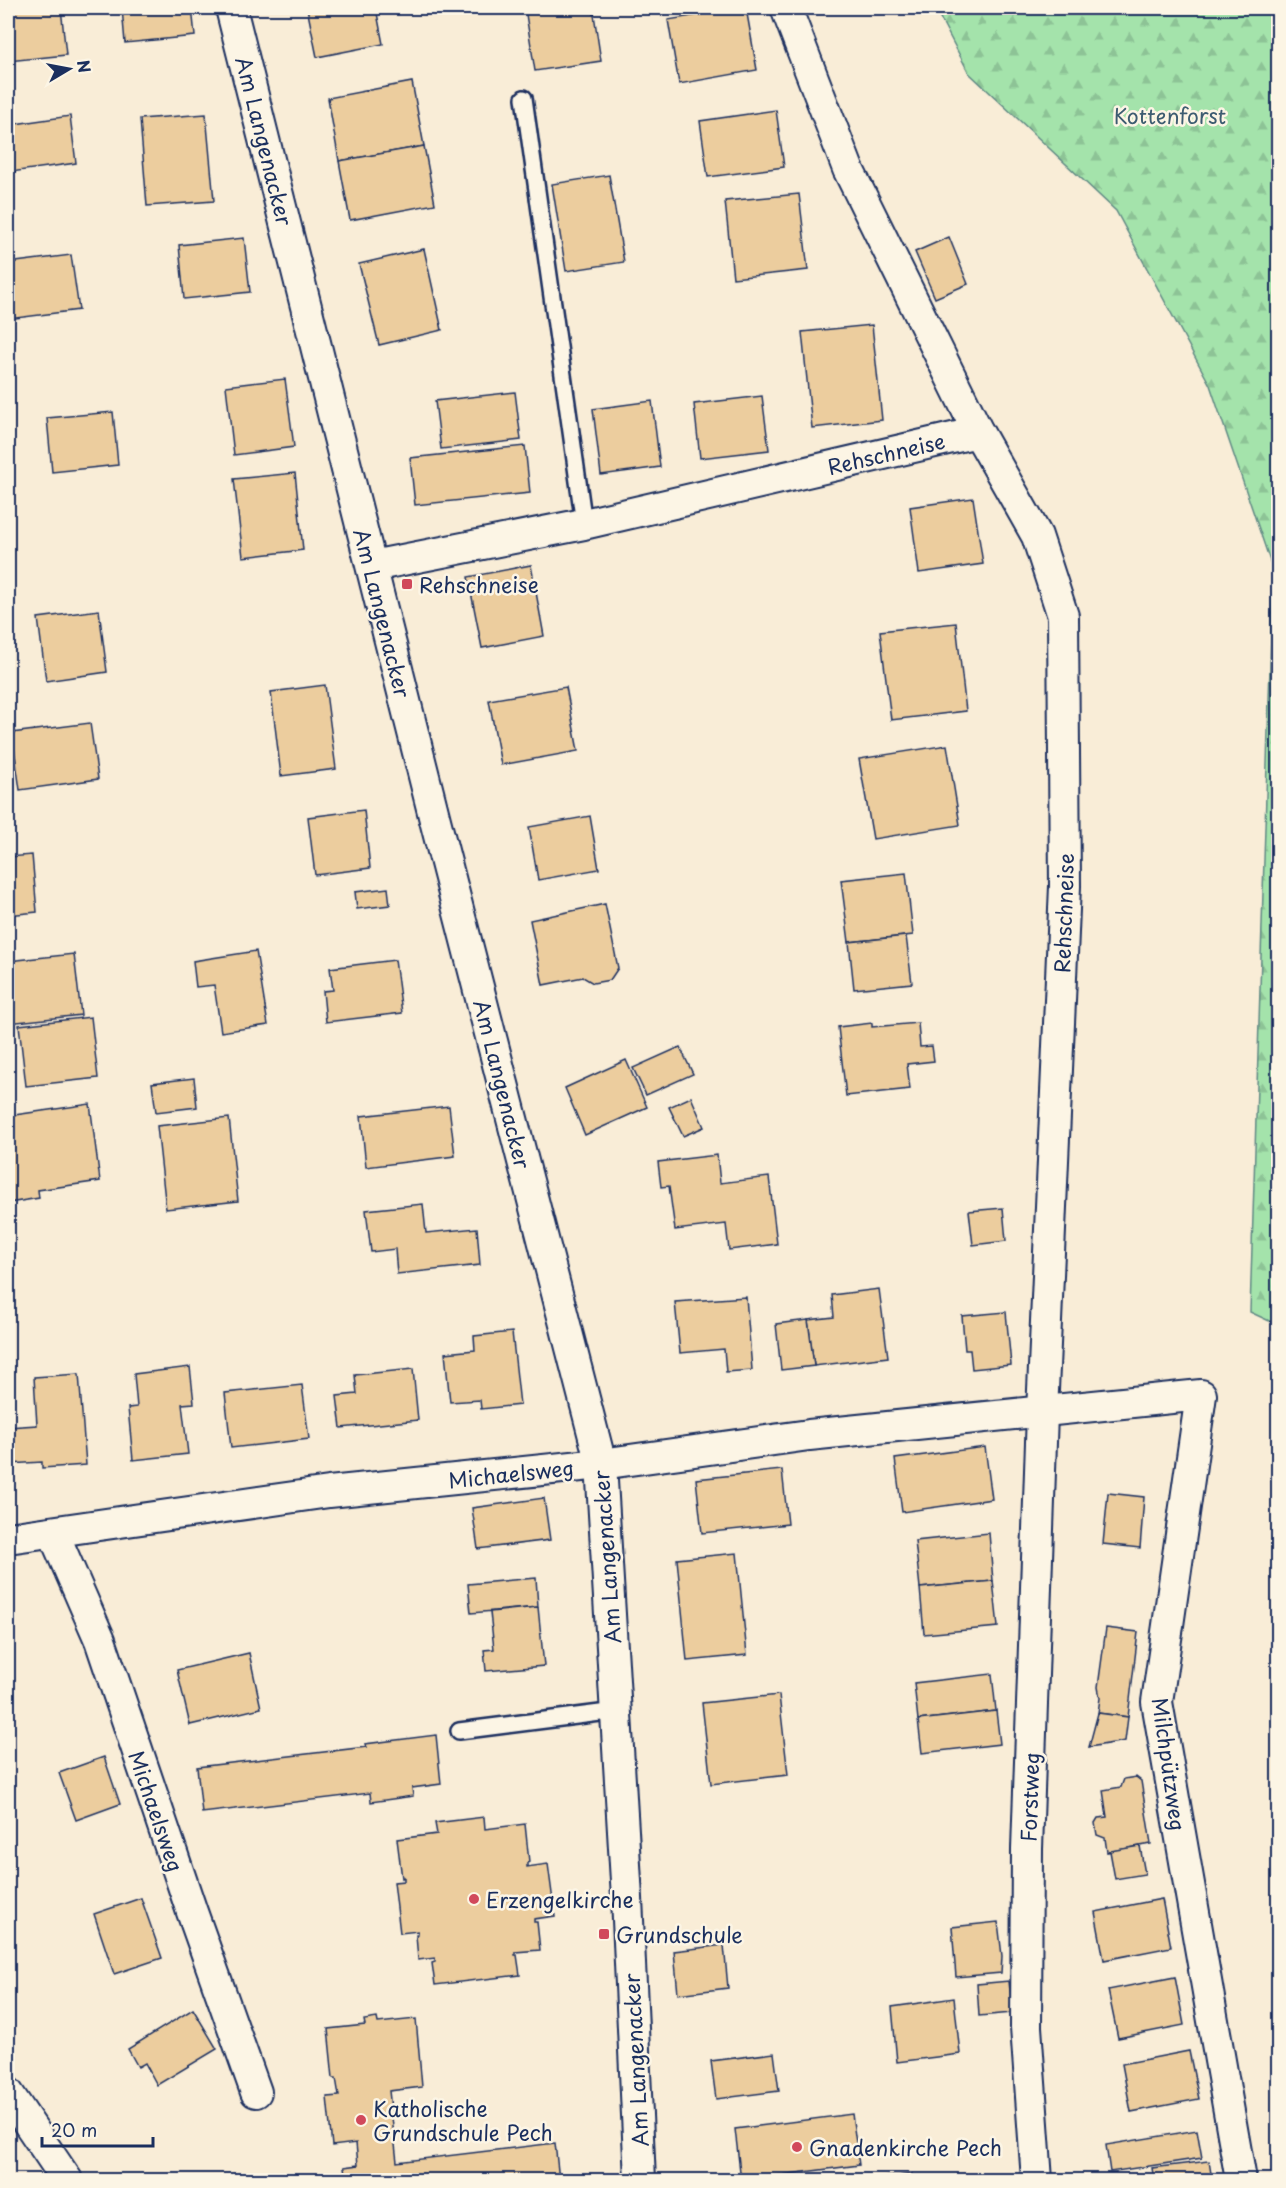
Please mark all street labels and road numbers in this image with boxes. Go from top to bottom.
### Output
street label: Am Langenacker [228,53,302,229]
street label: Rehschneise [824,424,948,482]
street label: Am Langenacker [346,525,420,701]
street label: Rehschneise [1045,853,1081,973]
street label: Am Langenacker [466,996,540,1172]
street label: Michaelsweg [447,1450,575,1496]
street label: Am Langenacker [584,1469,628,1645]
street label: Milchpützweg [1145,1695,1195,1833]
street label: Michaelsweg [121,1746,193,1876]
street label: Forstweg [1011,1752,1047,1842]
street label: Am Langenacker [614,1972,656,2147]

